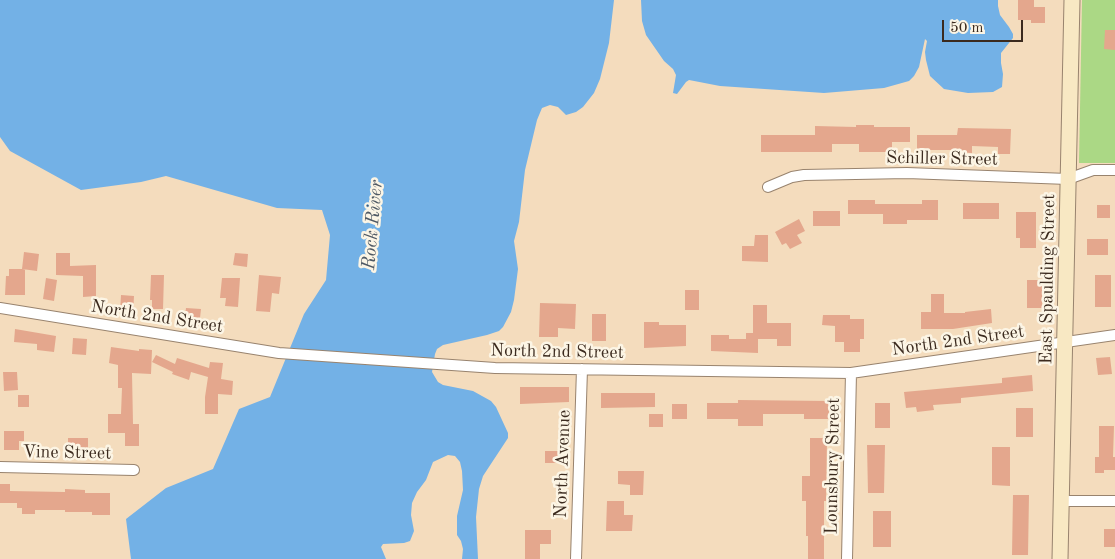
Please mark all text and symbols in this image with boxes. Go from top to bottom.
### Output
scale bar [945,10,1026,42]
text: 50 m [950,21,984,36]
street label: Schiller Street [886,147,998,171]
water label: Rock River [358,179,388,271]
street label: East Spaulding Street [1036,193,1060,365]
street label: North 2nd Street [89,296,225,338]
street label: North 2nd Street [890,321,1026,361]
street label: North 2nd Street [490,340,624,364]
street label: Lounsbury Street [821,398,845,534]
street label: North Avenue [550,409,576,519]
street label: Vine Street [22,441,112,465]

